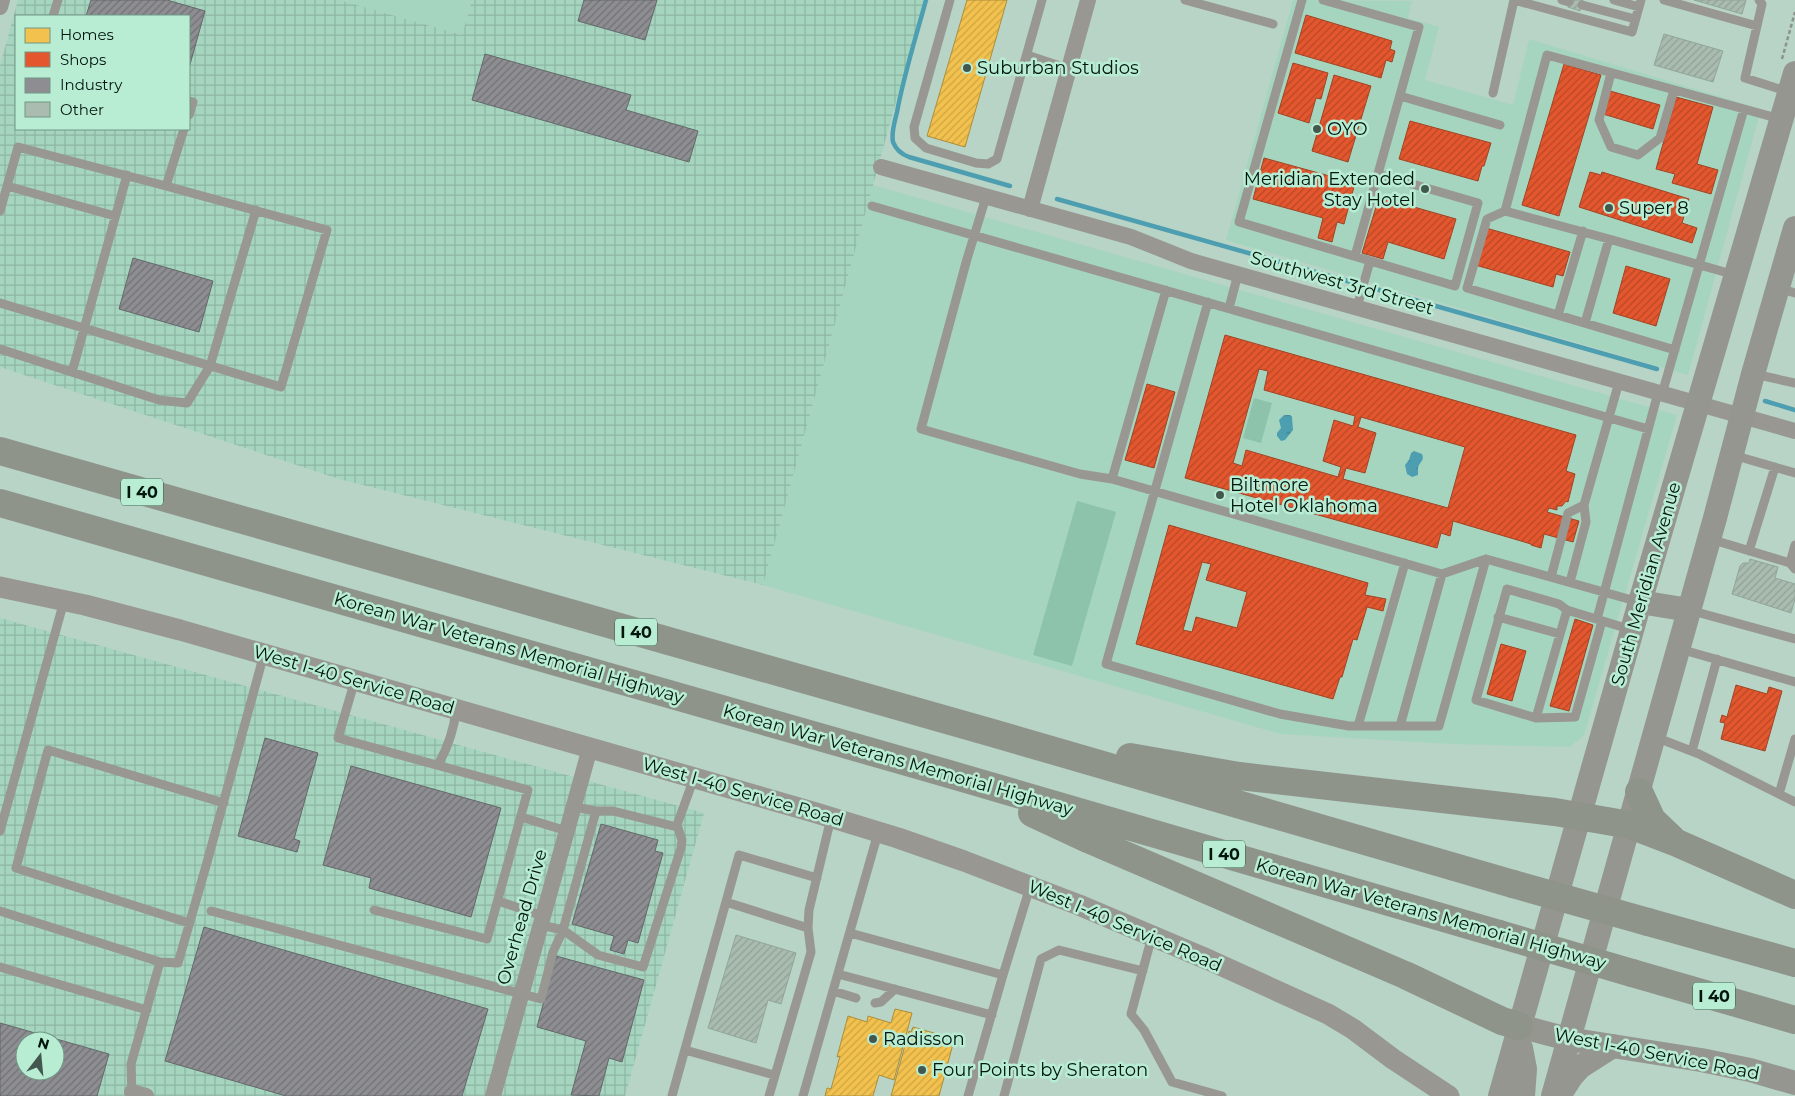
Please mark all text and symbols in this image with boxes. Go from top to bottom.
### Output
legend [15,15,190,130]
text: Homes [60,25,114,44]
text: Shops [60,50,106,69]
place label: Suburban Studios [977,57,1139,79]
marker: Suburban Studios [961,62,973,74]
text: Industry [60,75,123,94]
text: Other [60,100,104,119]
place label: OYO [1327,118,1368,140]
marker: OYO [1311,123,1323,135]
place label: Meridian Extended Stay Hotel [1244,168,1415,211]
marker: Meridian Extended Stay Hotel [1419,183,1431,195]
place label: Super 8 [1619,197,1689,219]
marker: Super 8 [1603,202,1615,214]
street label: Southwest 3rd Street [1248,246,1436,320]
place label: Biltmore Hotel Oklahoma [1230,474,1378,517]
road number: I 40 [121,478,163,506]
street label: South Meridian Avenue [1606,479,1686,688]
marker: Biltmore Hotel Oklahoma [1214,489,1226,501]
street label: Korean War Veterans Memorial Highway [331,587,687,709]
road number: I 40 [615,618,657,646]
street label: West I-40 Service Road [251,641,457,719]
street label: Korean War Veterans Memorial Highway [720,699,1076,821]
street label: West I-40 Service Road [640,753,846,831]
road number: I 40 [1203,841,1245,868]
street label: Overhead Drive [492,847,552,987]
street label: Korean War Veterans Memorial Highway [1253,853,1609,975]
street label: West I-40 Service Road [1025,875,1225,977]
road number: I 40 [1693,982,1735,1009]
street label: West I-40 Service Road [1553,1023,1761,1085]
place label: Radisson [883,1028,965,1050]
north arrow [15,1031,65,1081]
text: N [36,1033,52,1054]
marker: Radisson [867,1033,879,1045]
place label: Four Points by Sheraton [932,1059,1148,1081]
marker: Four Points by Sheraton [916,1064,928,1076]

